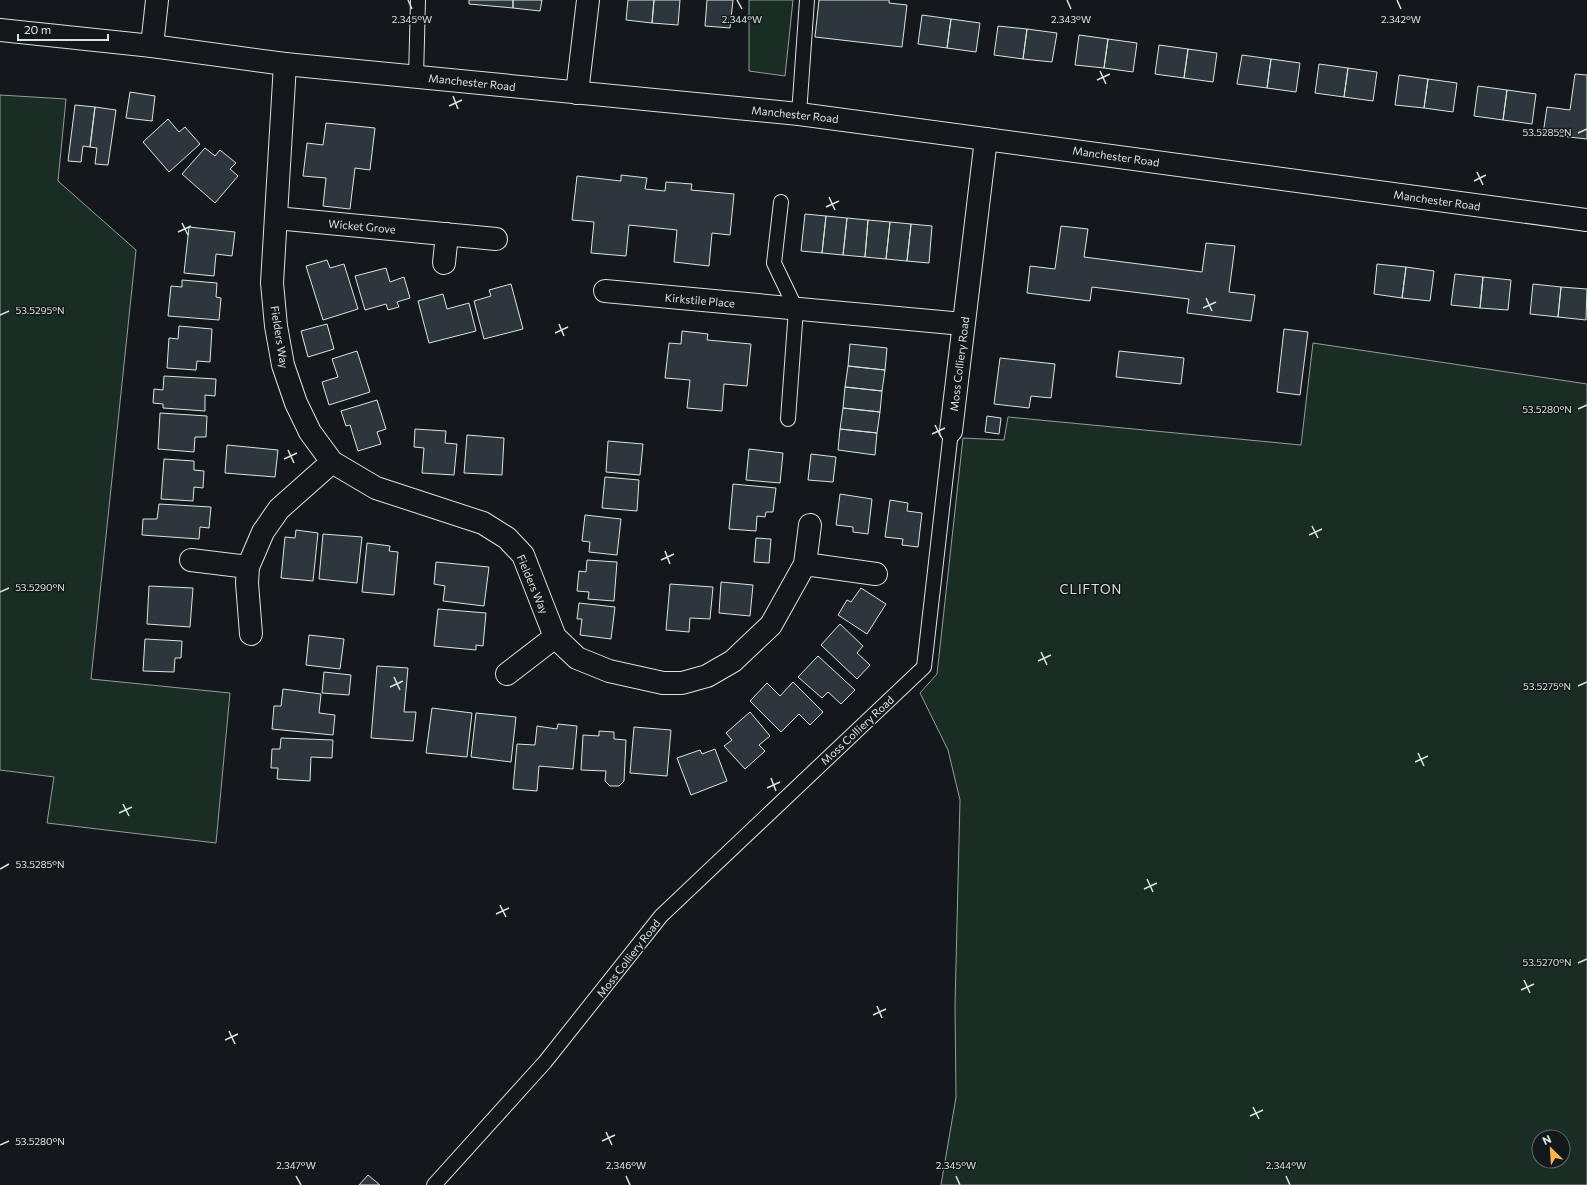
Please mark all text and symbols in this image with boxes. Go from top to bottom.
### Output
text: 2.345°W [392,13,432,25]
text: 2.344°W [722,13,762,25]
text: 2.343°W [1051,13,1091,25]
text: 2.342°W [1381,13,1421,25]
scale bar [18,16,108,42]
text: 20 m [24,22,51,36]
street label: Manchester Road [428,71,516,93]
street label: Manchester Road [751,103,839,125]
text: 53.5285°N [1523,126,1571,138]
street label: Manchester Road [1072,143,1160,169]
street label: Manchester Road [1393,187,1481,213]
street label: Wicket Grove [328,217,396,235]
street label: Kirkstile Place [664,290,736,310]
text: 53.5295°N [16,304,64,316]
street label: Fielders Way [269,305,291,370]
street label: Moss Colliery Road [947,316,971,412]
text: 53.5280°N [1522,403,1572,415]
street label: Fielders Way [515,552,551,616]
text: 53.5290°N [15,581,65,593]
district label: CLIFTON [1060,581,1122,597]
text: 53.5275°N [1523,680,1571,692]
street label: Moss Colliery Road [818,693,896,767]
text: 53.5285°N [16,858,64,870]
street label: Moss Colliery Road [594,916,662,1000]
text: 53.5270°N [1523,956,1571,968]
north arrow [1531,1129,1571,1169]
text: N [1540,1132,1553,1147]
text: 53.5280°N [15,1135,65,1147]
text: 2.347°W [276,1159,316,1171]
text: 2.346°W [606,1159,646,1171]
text: 2.345°W [936,1159,976,1171]
text: 2.344°W [1266,1159,1306,1171]

